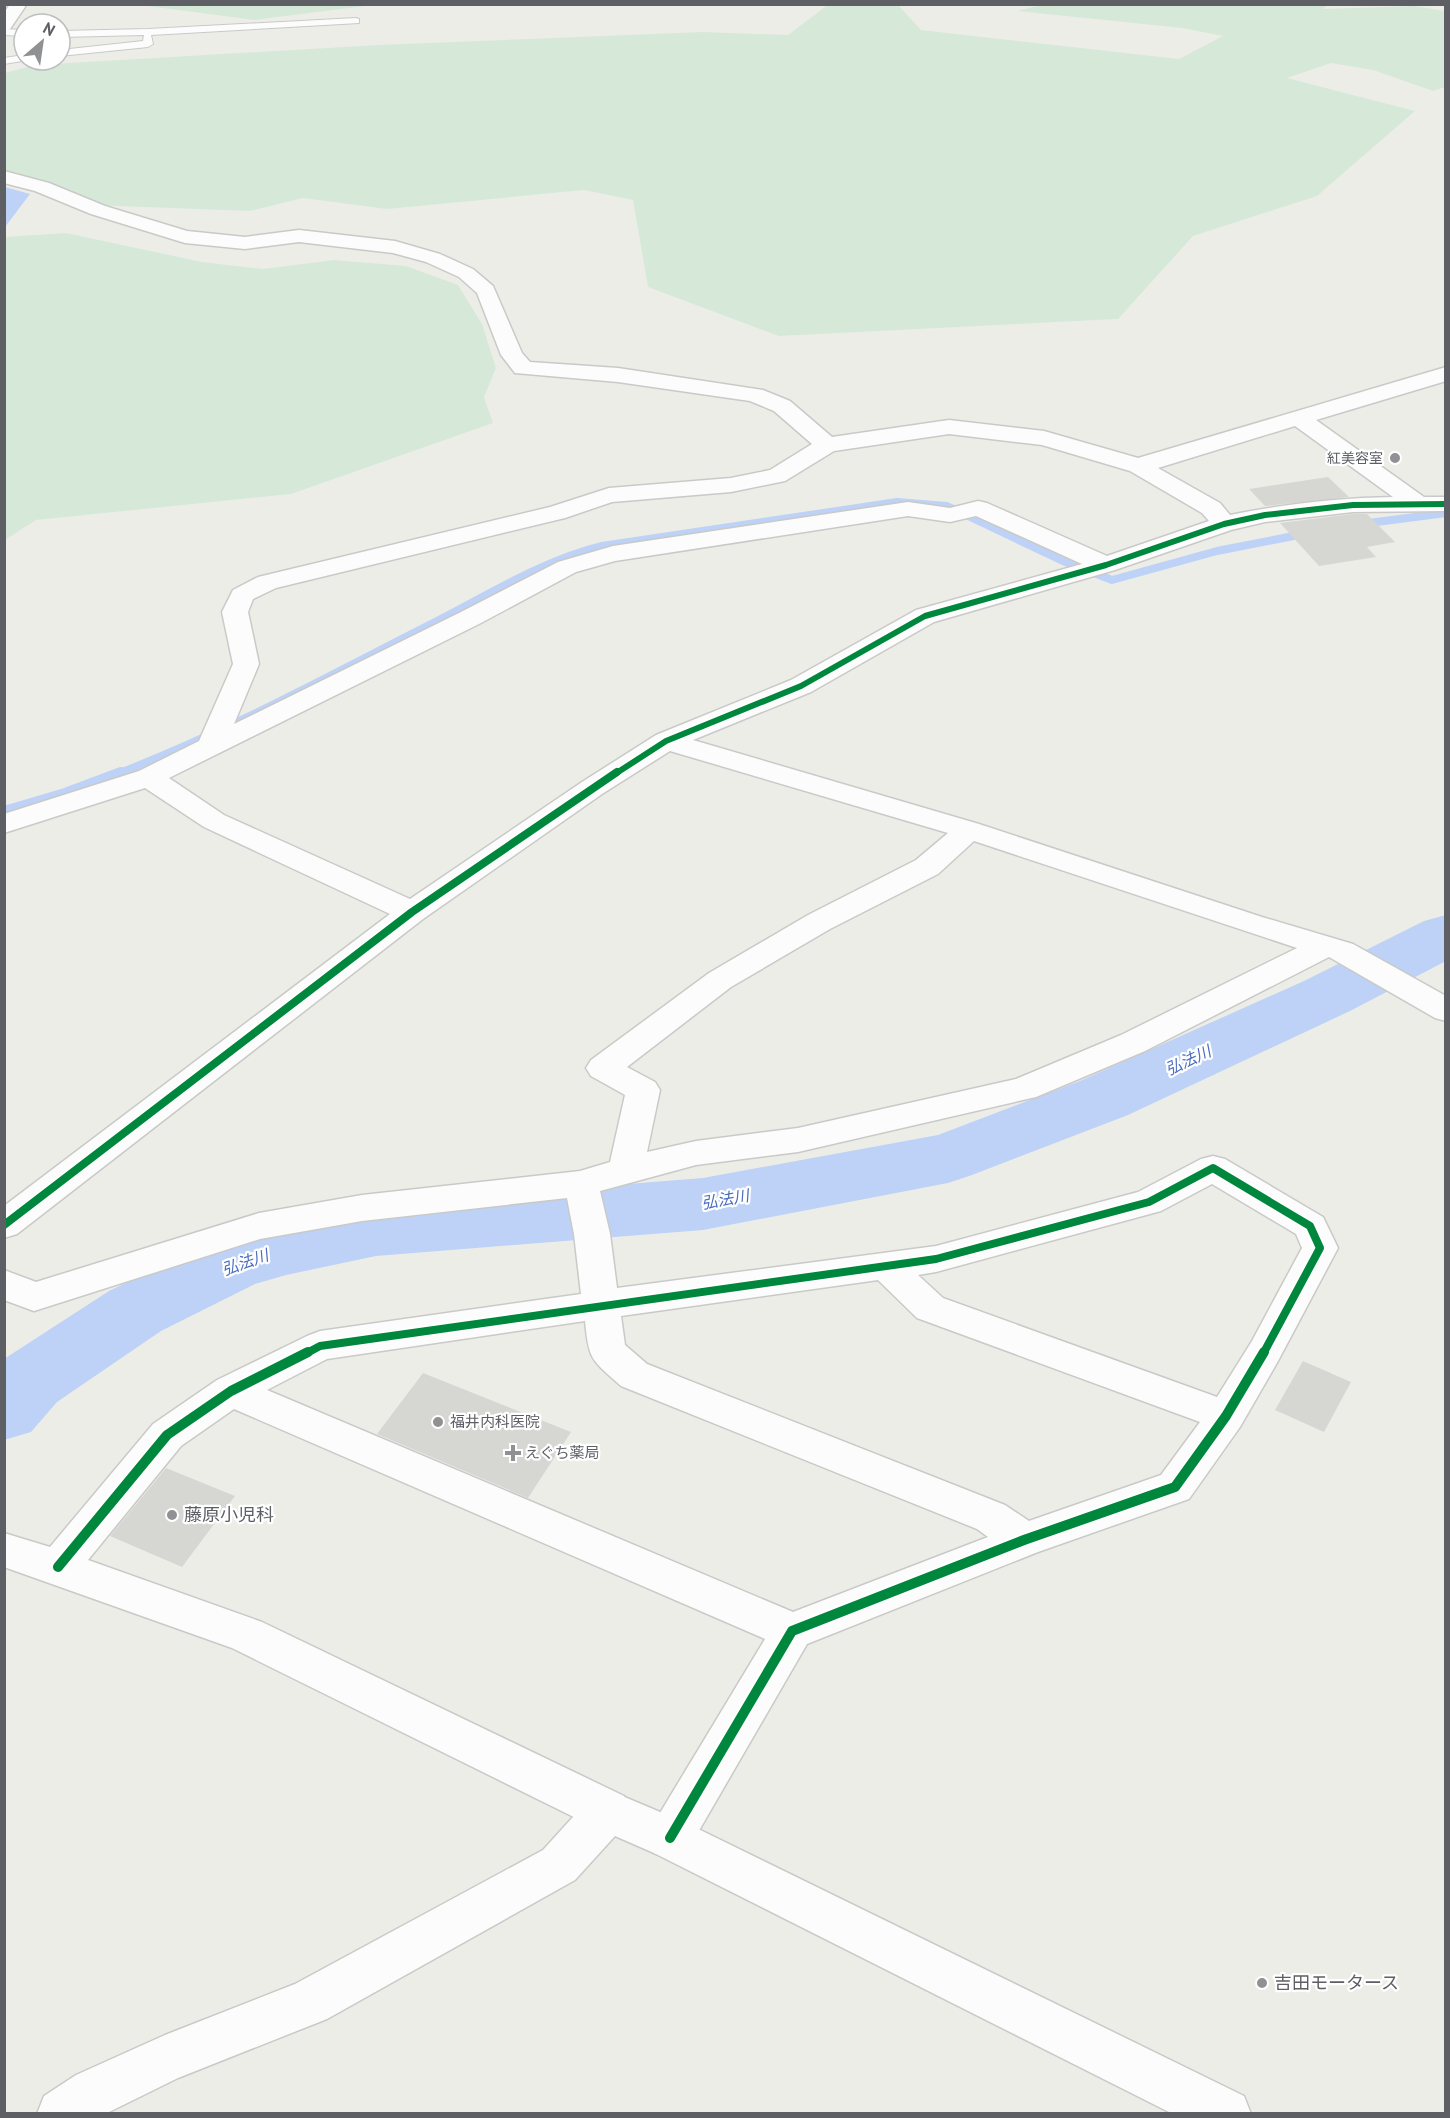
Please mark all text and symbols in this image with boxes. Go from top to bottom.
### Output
north arrow [12,12,72,72]
text: N [40,18,59,40]
place label: 紅美容室 [1327,449,1383,467]
marker: 紅美容室 [1388,451,1402,465]
water label: 弘法川 [1162,1040,1216,1079]
water label: 弘法川 [700,1185,752,1213]
water label: 弘法川 [219,1244,273,1279]
place label: 福井内科医院 [450,1412,540,1431]
marker: 福井内科医院 [431,1415,445,1429]
place label: えぐち薬局 [525,1443,600,1462]
marker: えぐち薬局 [506,1446,520,1460]
place label: 藤原小児科 [184,1503,274,1526]
marker: 藤原小児科 [165,1508,179,1522]
place label: 吉田モータース [1274,1971,1399,1994]
marker: 吉田モータース [1255,1976,1269,1990]

